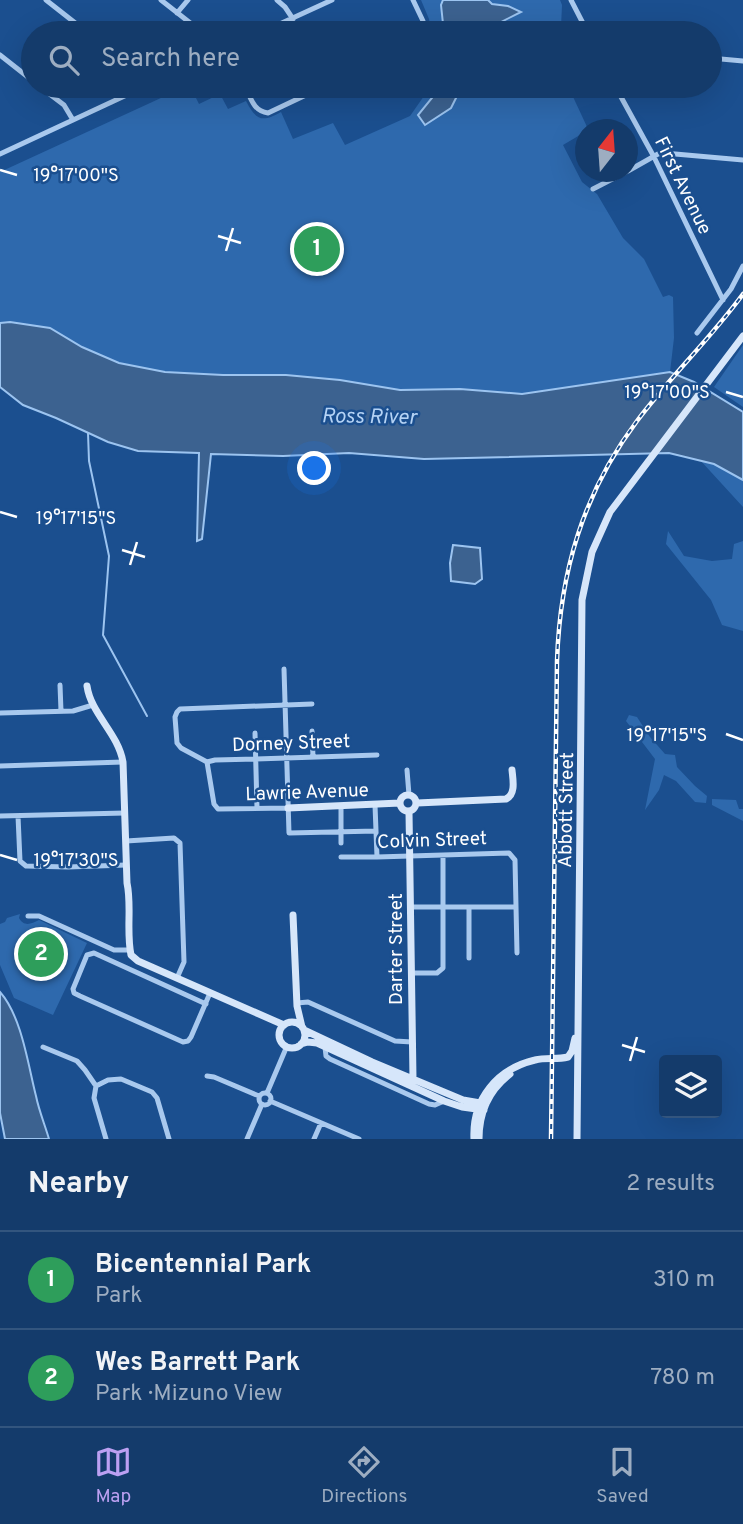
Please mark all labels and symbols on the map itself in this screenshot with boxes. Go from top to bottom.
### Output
north arrow [575,119,638,182]
street label: First Avenue [648,133,716,239]
text: 19°17'00"S [33,165,119,188]
pin: 1 [294,223,340,275]
text: 19°17'00"S [624,382,710,405]
water label: Ross River [321,403,419,432]
your location [297,451,331,485]
text: 19°17'15"S [36,508,116,531]
text: 19°17'15"S [627,725,707,748]
street label: Dorney Street [232,730,351,758]
street label: Abbott Street [554,752,580,868]
street label: Lawrie Avenue [245,779,369,807]
street label: Colvin Street [377,827,487,855]
text: 19°17'30"S [34,850,118,873]
street label: Darter Street [385,893,409,1005]
pin: 2 [18,928,64,980]

